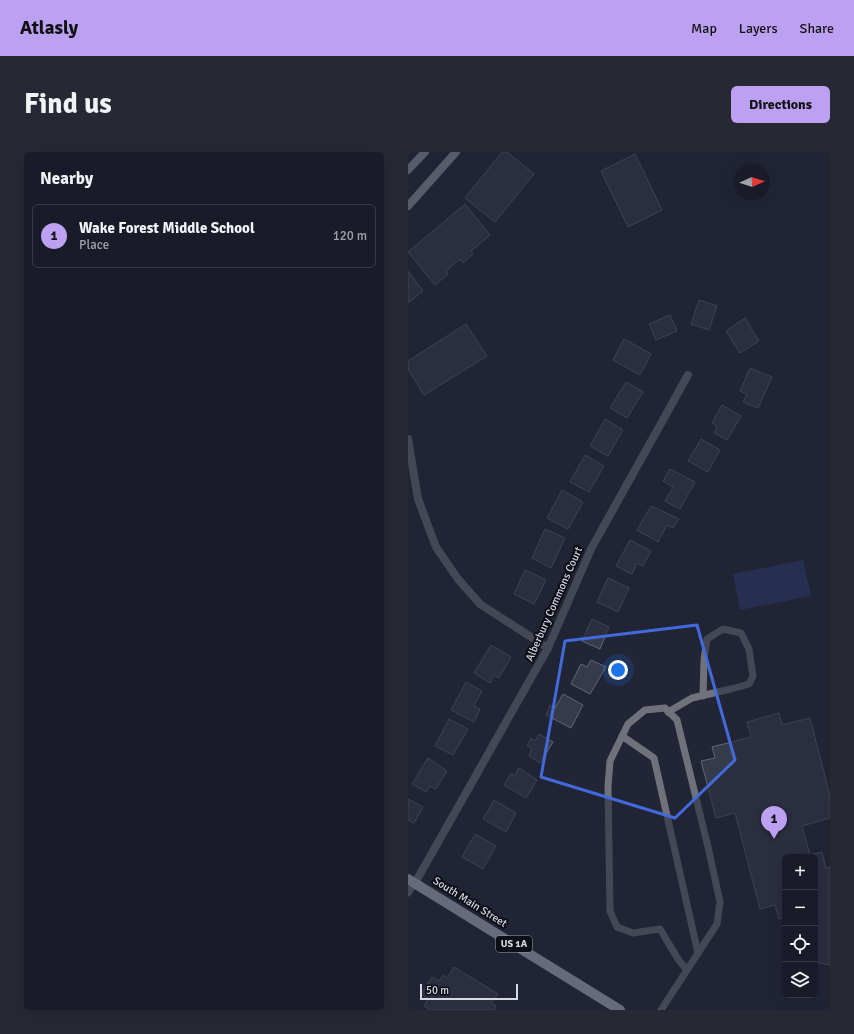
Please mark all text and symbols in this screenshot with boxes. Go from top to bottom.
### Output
text: Atlasly [20,16,78,40]
text: Map [691,20,717,37]
text: Layers [739,20,778,37]
text: Share [800,20,834,37]
button: Directions [731,86,830,123]
text: Find us [24,87,112,121]
north arrow [734,164,770,200]
text: Nearby [40,168,93,189]
text: Wake Forest Middle School [79,219,255,237]
text: 1 [50,228,58,244]
text: 120 m [333,228,367,244]
text: Place [79,237,109,253]
street label: Alberbury Commons Court [523,545,585,663]
your location [608,660,628,680]
pin: 1 [761,806,787,839]
map controls [782,854,818,998]
button: + [782,854,818,890]
street label: South Main Street [431,874,509,930]
button: − [782,890,818,926]
button: locate [782,926,818,962]
road number: US 1A [496,936,532,952]
button: layers [782,962,818,998]
scale bar [420,982,518,1001]
text: 50 m [426,984,449,997]

